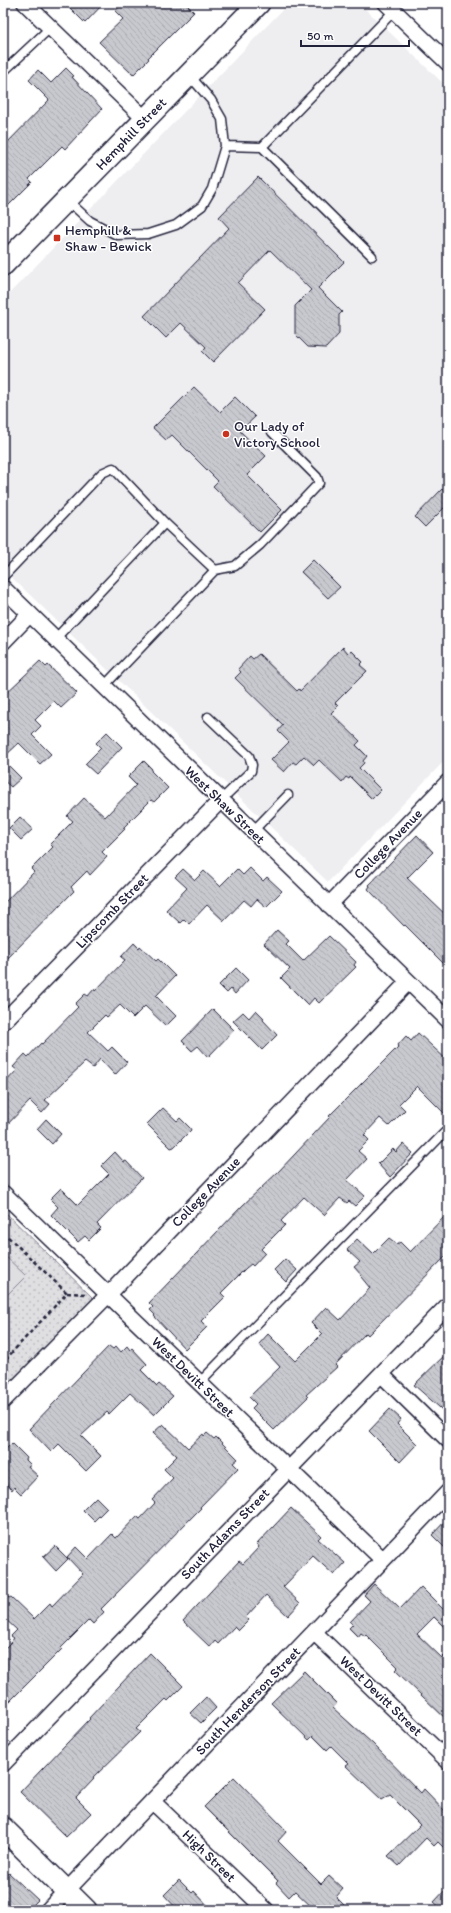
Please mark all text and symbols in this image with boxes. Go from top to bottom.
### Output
scale bar [301,22,409,48]
text: 50 m [307,29,333,43]
street label: Hemphill Street [92,94,170,174]
place label: Hemphill & Shaw - Bewick [65,222,152,255]
marker: Hemphill & Shaw - Bewick [52,233,62,243]
place label: Our Lady of Victory School [234,418,320,451]
marker: Our Lady of Victory School [221,429,231,439]
street label: West Shaw Street [181,762,269,848]
street label: College Avenue [350,805,426,883]
street label: Lipscomb Street [72,870,152,952]
street label: College Avenue [168,1153,244,1231]
street label: West Devitt Street [148,1333,238,1421]
street label: South Adams Street [177,1485,273,1583]
street label: South Henderson Street [192,1643,304,1759]
street label: West Devitt Street [336,1652,426,1740]
street label: High Street [179,1826,239,1886]

